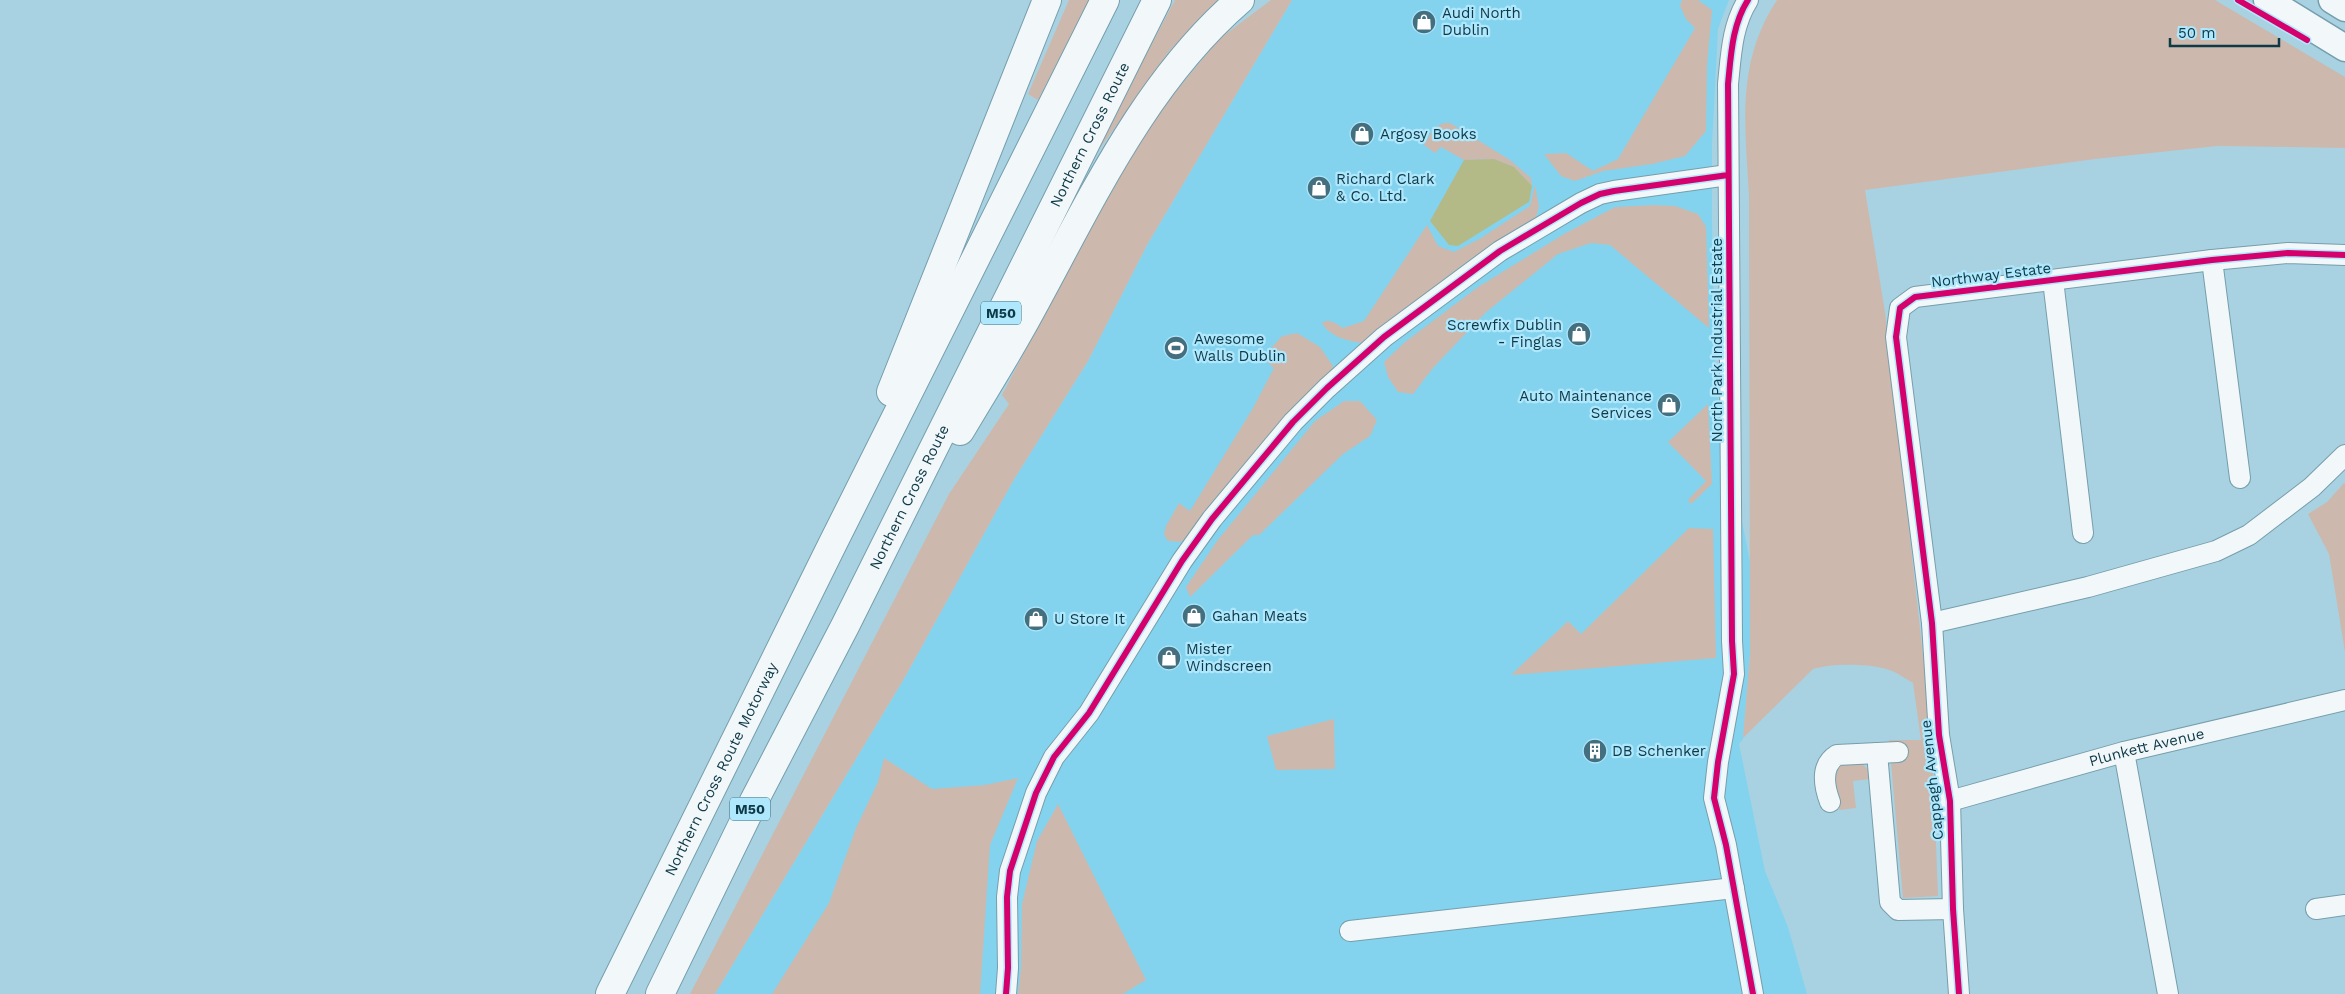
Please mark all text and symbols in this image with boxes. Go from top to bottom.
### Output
place label: Audi North Dublin [1442,4,1521,39]
shop icon: Audi North Dublin [1411,9,1437,35]
scale bar [2170,15,2279,47]
text: 50 m [2178,24,2215,42]
street label: Northern Cross Route [1046,59,1134,210]
shop icon: Argosy Books [1349,121,1375,147]
place label: Argosy Books [1380,125,1477,143]
place label: Richard Clark & Co. Ltd. [1336,170,1435,205]
shop icon: Richard Clark & Co. Ltd. [1306,175,1332,201]
street label: North Park Industrial Estate [1708,238,1726,442]
street label: Northway Estate [1930,259,2052,291]
road number: M50 [981,302,1021,324]
place label: Screwfix Dublin - Finglas [1447,316,1562,351]
shop icon: Screwfix Dublin - Finglas [1566,321,1592,347]
place label: Awesome Walls Dublin [1194,330,1286,365]
sports icon: Awesome Walls Dublin [1163,335,1189,361]
place label: Auto Maintenance Services [1519,387,1652,422]
shop icon: Auto Maintenance Services [1656,392,1682,418]
street label: Northern Cross Route [866,422,953,572]
shop icon: Gahan Meats [1181,603,1207,629]
shop icon: U Store It [1023,606,1049,632]
place label: Gahan Meats [1212,607,1307,625]
place label: U Store It [1054,610,1126,628]
place label: Mister Windscreen [1186,640,1272,675]
shop icon: Mister Windscreen [1156,645,1182,671]
street label: Northern Cross Route Motorway [661,659,782,879]
street label: Cappagh Avenue [1917,719,1947,841]
street label: Plunkett Avenue [2087,724,2206,770]
building icon: DB Schenker [1582,738,1608,764]
place label: DB Schenker [1612,742,1706,760]
road number: M50 [730,798,770,821]

